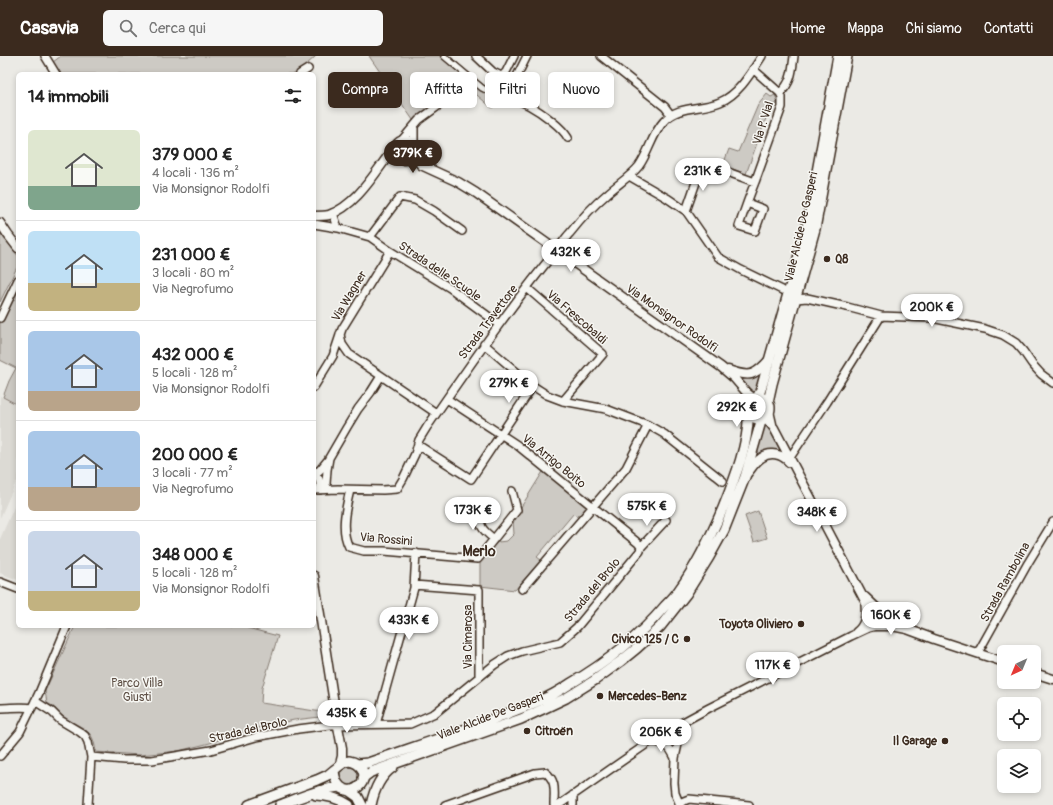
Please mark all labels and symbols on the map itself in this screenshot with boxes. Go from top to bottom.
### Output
street label: Via P. Vial [750,99,777,147]
pin: 379K € [380,140,446,174]
pin: 231K € [670,158,736,192]
street label: Viale Alcide De Gasperi [782,171,821,284]
street label: Strada delle Scuole [396,238,484,305]
pin: 432K € [538,239,604,273]
place label: Q8 [835,252,848,267]
marker: Q8 [822,254,832,264]
street label: Via Wagner [328,268,371,324]
street label: Via Monsignor Rodolfi [623,281,720,356]
street label: Strada Travettore [456,282,521,362]
street label: Via Frescobaldi [543,287,610,348]
pin: 200K € [899,294,965,328]
pin: 279K € [476,370,542,404]
pin: 292K € [704,394,770,428]
street label: Via Arrigo Boito [519,431,589,492]
pin: 575K € [614,493,680,527]
pin: 173K € [440,497,506,531]
pin: 348K € [784,499,850,533]
street label: Via Rossini [359,530,413,549]
street label: Strada Rambolina [977,540,1034,625]
district label: Merlo [463,543,496,560]
street label: Strada del Brolo [561,555,624,626]
pin: 160K € [858,602,924,636]
street label: Via Cimarosa [461,604,476,669]
pin: 433K € [376,607,442,641]
place label: Toyota Oliviero [718,617,794,632]
marker: Toyota Oliviero [796,619,806,629]
place label: Civico 125 / C [612,632,680,647]
marker: Civico 125 / C [682,634,692,644]
north arrow [997,645,1041,689]
pin: 117K € [740,652,806,686]
park label: Parco Villa Giusti [111,676,163,705]
street label: Viale Alcide De Gasperi [435,689,545,744]
place label: Mercedes-Benz [608,689,688,704]
marker: Mercedes-Benz [595,691,605,701]
pin: 435K € [314,700,380,734]
street label: Strada del Brolo [208,714,289,747]
pin: 206K € [628,719,694,753]
place label: Citroën [535,724,573,739]
marker: Citroën [522,726,532,736]
place label: Il Garage [893,734,938,749]
marker: Il Garage [940,736,950,746]

